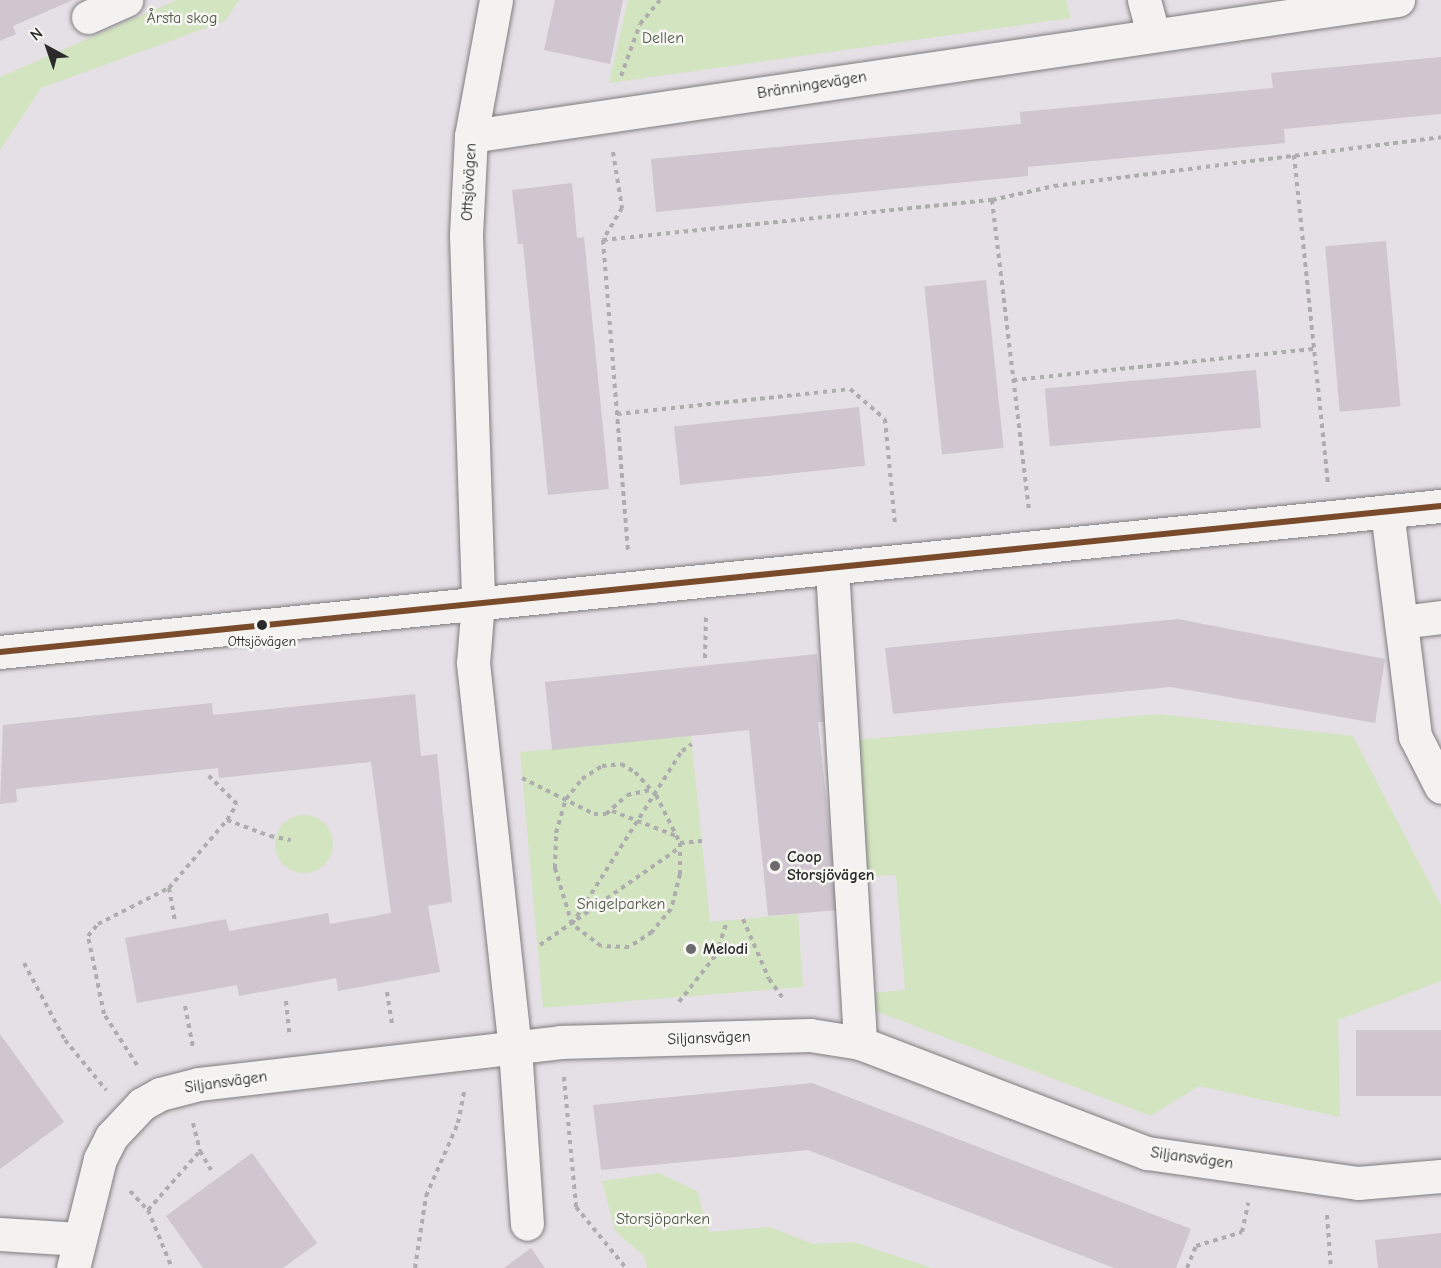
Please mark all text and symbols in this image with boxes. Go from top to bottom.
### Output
park label: Årsta skog [146,8,218,28]
north arrow [18,18,78,78]
text: N [27,24,46,44]
park label: Dellen [642,28,684,48]
street label: Bränningevägen [756,67,868,103]
street label: Ottsjövägen [457,142,481,222]
marker: Ottsjövägen [256,619,268,631]
place label: Ottsjövägen [228,634,296,650]
place label: Coop Storsjövägen [787,847,874,885]
marker: Coop Storsjövägen [768,859,782,873]
park label: Snigelparken [577,894,665,914]
place label: Melodi [703,939,748,959]
marker: Melodi [684,942,698,956]
street label: Siljansvägen [667,1027,751,1049]
street label: Siljansvägen [183,1067,269,1097]
street label: Siljansvägen [1149,1143,1235,1173]
park label: Storsjöparken [616,1209,710,1229]

